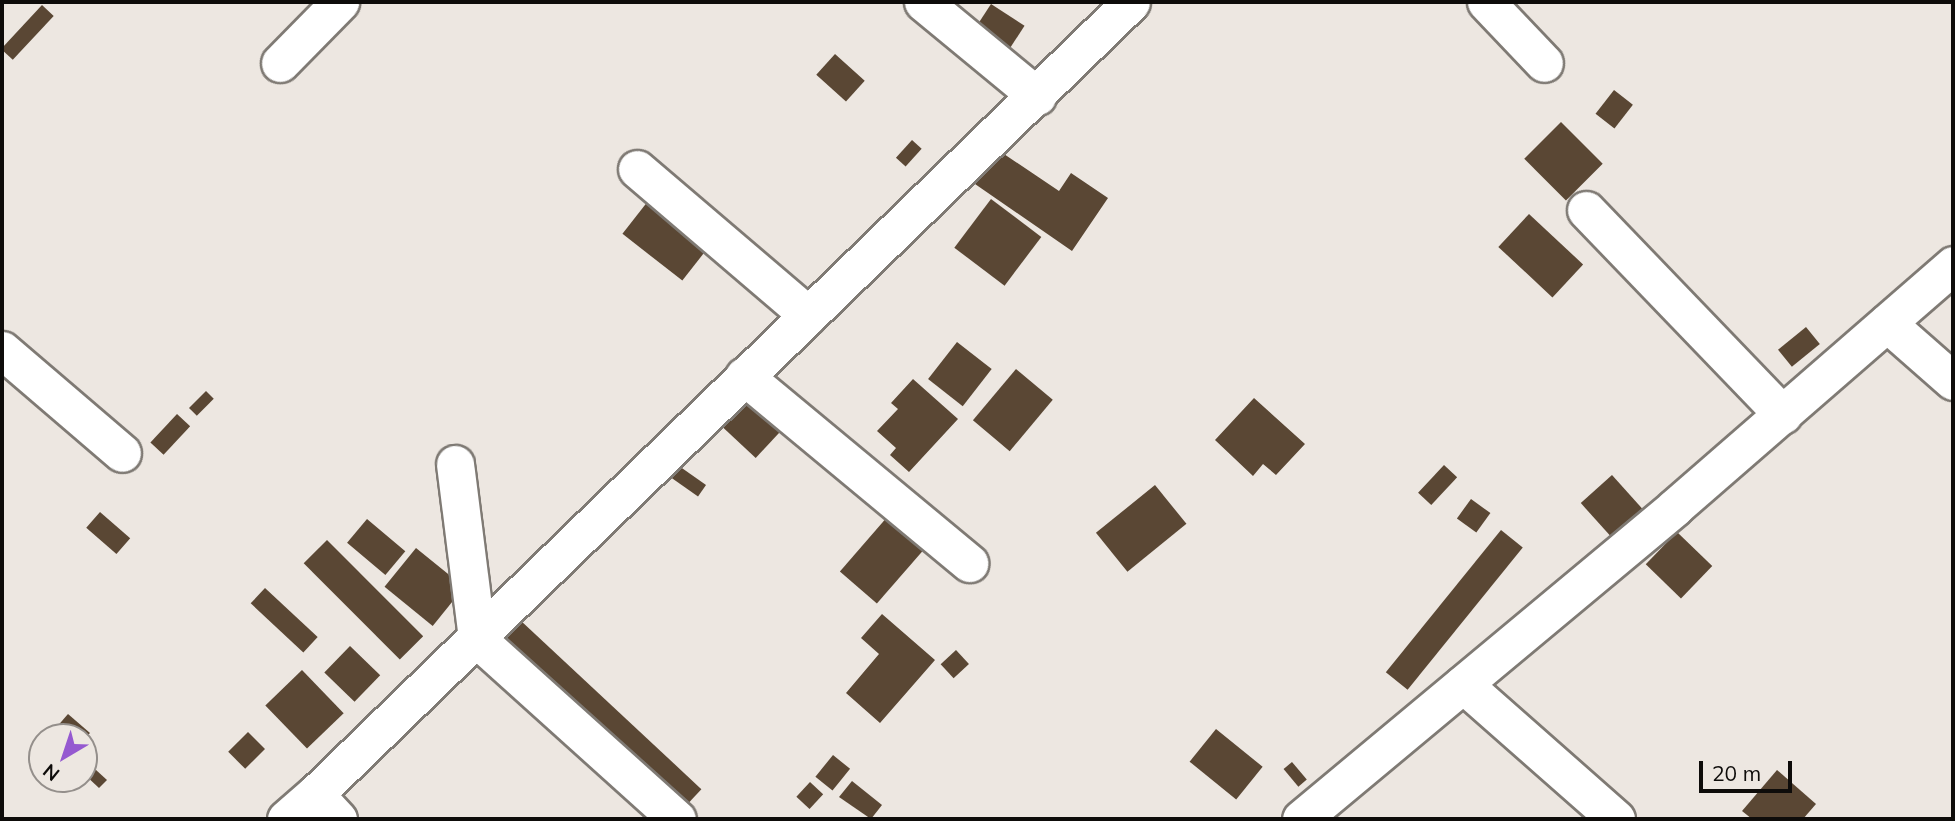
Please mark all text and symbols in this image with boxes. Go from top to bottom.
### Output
north arrow [28,723,98,793]
scale bar [1703,748,1796,792]
text: N [38,759,64,787]
text: 20 m [1712,760,1761,786]

